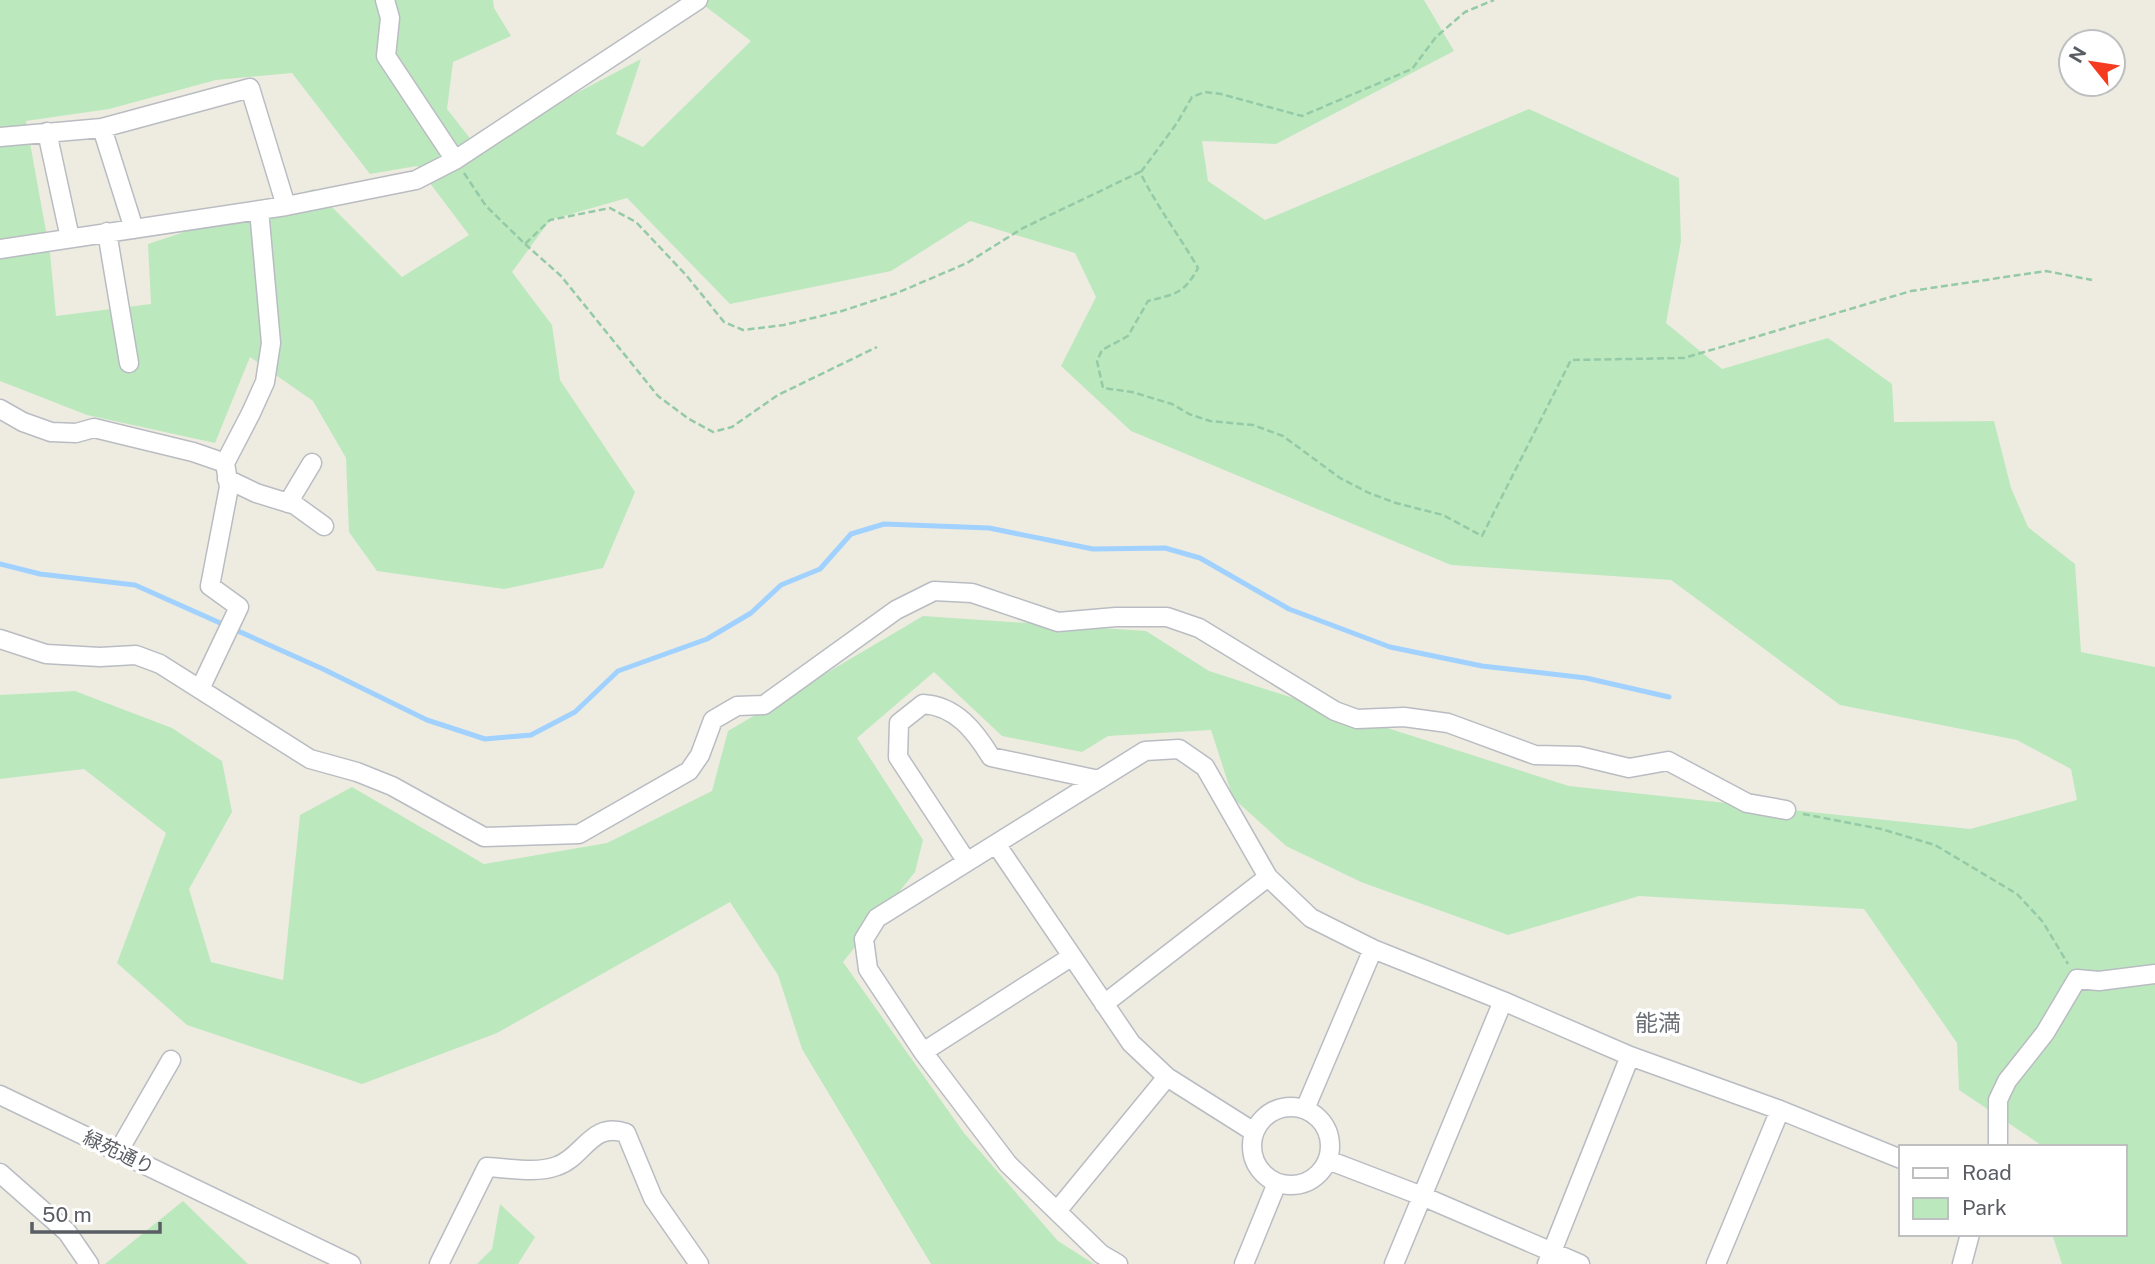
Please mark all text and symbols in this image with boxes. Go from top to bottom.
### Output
north arrow [2057,28,2127,98]
text: N [2064,43,2091,66]
district label: 能満 [1635,1009,1681,1036]
street label: 緑苑通り [80,1125,158,1179]
legend [1899,1145,2127,1236]
text: Road [1962,1160,2012,1185]
scale bar [32,1190,159,1234]
text: Park [1962,1195,2007,1220]
text: 50 m [42,1202,92,1227]

